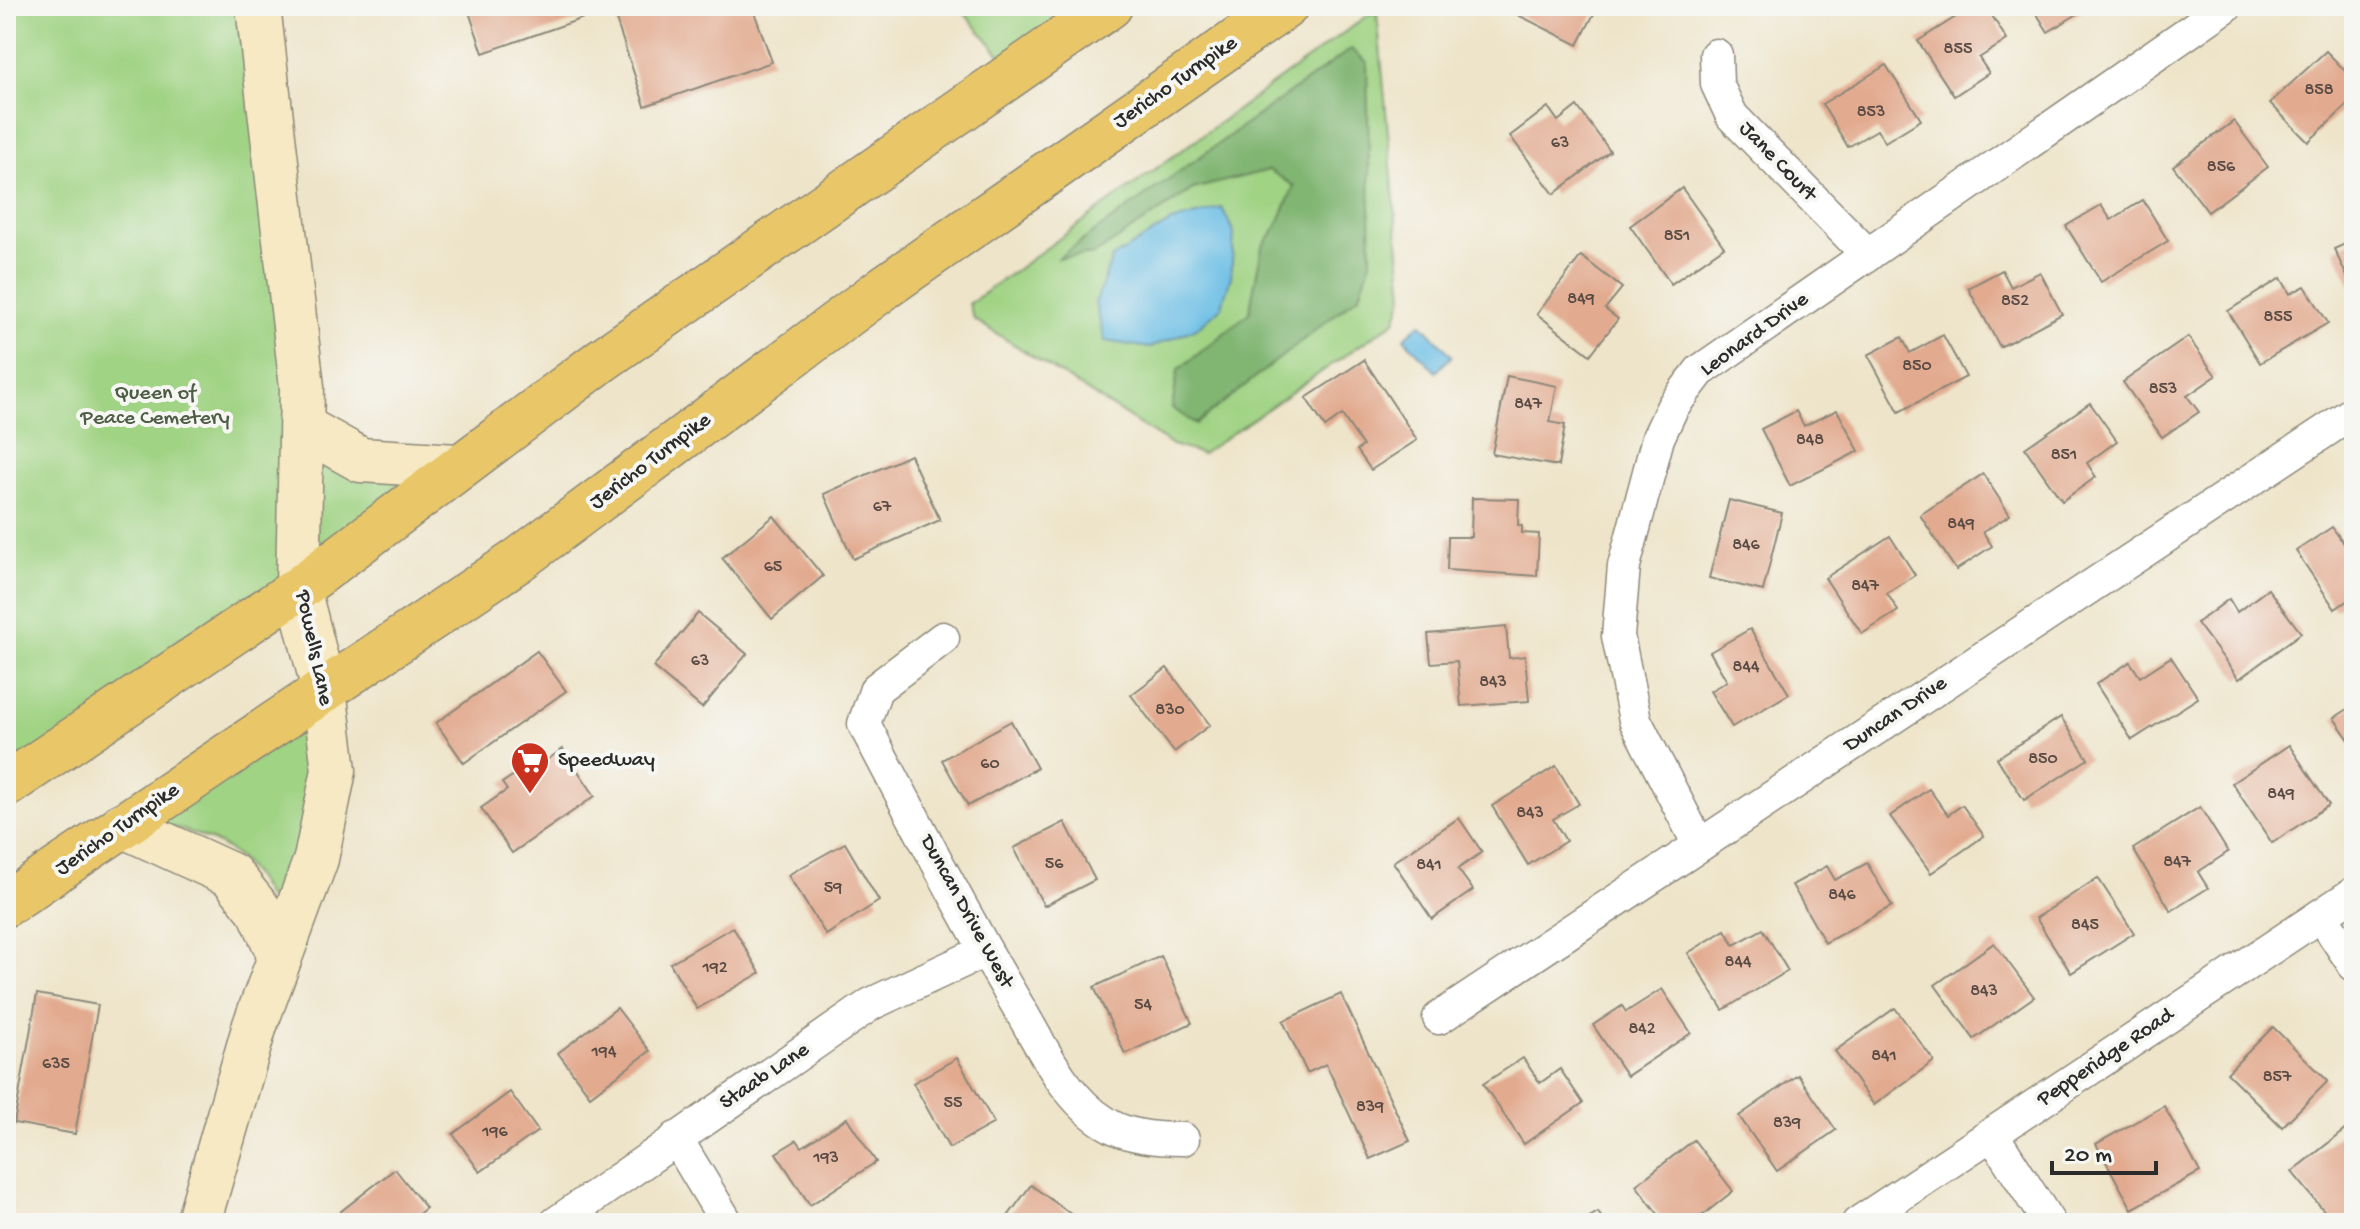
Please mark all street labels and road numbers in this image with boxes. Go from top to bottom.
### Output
street label: Jericho Turnpike [1109,30,1243,135]
street label: Jane Court [1732,117,1823,209]
street label: Leonard Drive [1696,287,1815,383]
street label: Jericho Turnpike [585,408,717,516]
street label: Powells Lane [288,587,338,709]
street label: Duncan Drive [1838,671,1953,760]
street label: Jericho Turnpike [51,777,185,882]
street label: Duncan Drive West [912,829,1020,995]
street label: Pepperidge Road [2032,1002,2181,1114]
street label: Staab Lane [715,1037,815,1116]

